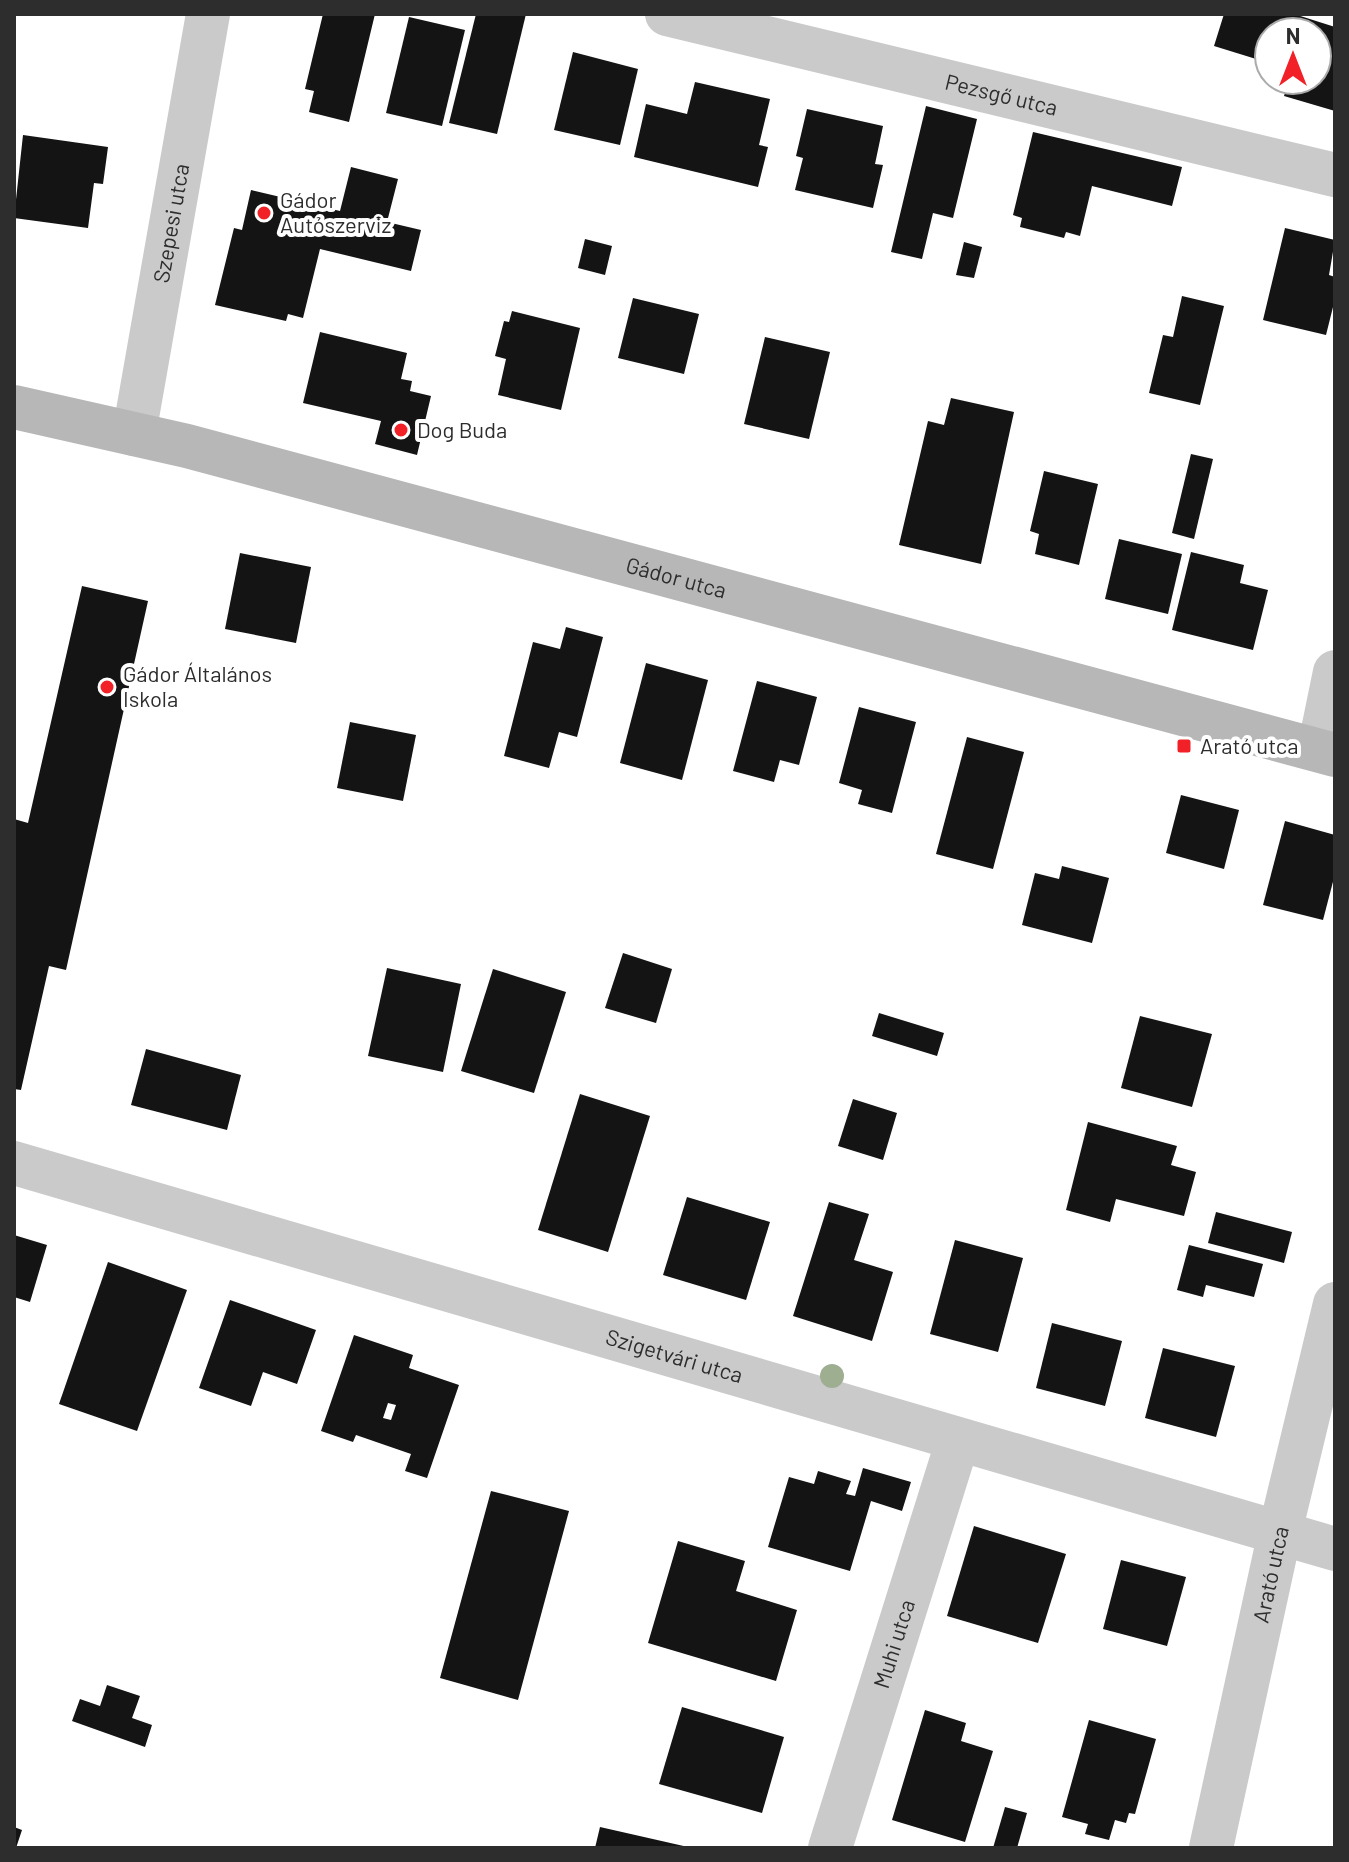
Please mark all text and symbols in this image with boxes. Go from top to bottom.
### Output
north arrow [1253,16,1333,96]
text: N [1286,22,1300,48]
street label: Pezsgő utca [943,68,1061,120]
street label: Szepesi utca [147,161,193,285]
place label: Gádor Autószerviz [280,186,391,237]
marker: Gádor Autószerviz [255,204,273,222]
place label: Dog Buda [417,416,507,442]
marker: Dog Buda [392,421,410,439]
street label: Gádor utca [623,551,730,603]
place label: Gádor Általános Iskola [123,660,272,711]
marker: Gádor Általános Iskola [98,678,116,696]
place label: Arató utca [1200,732,1299,758]
marker: Arató utca [1175,737,1193,755]
street label: Szigetvári utca [603,1323,746,1387]
street label: Arató utca [1247,1523,1293,1625]
street label: Muhi utca [867,1596,919,1691]

